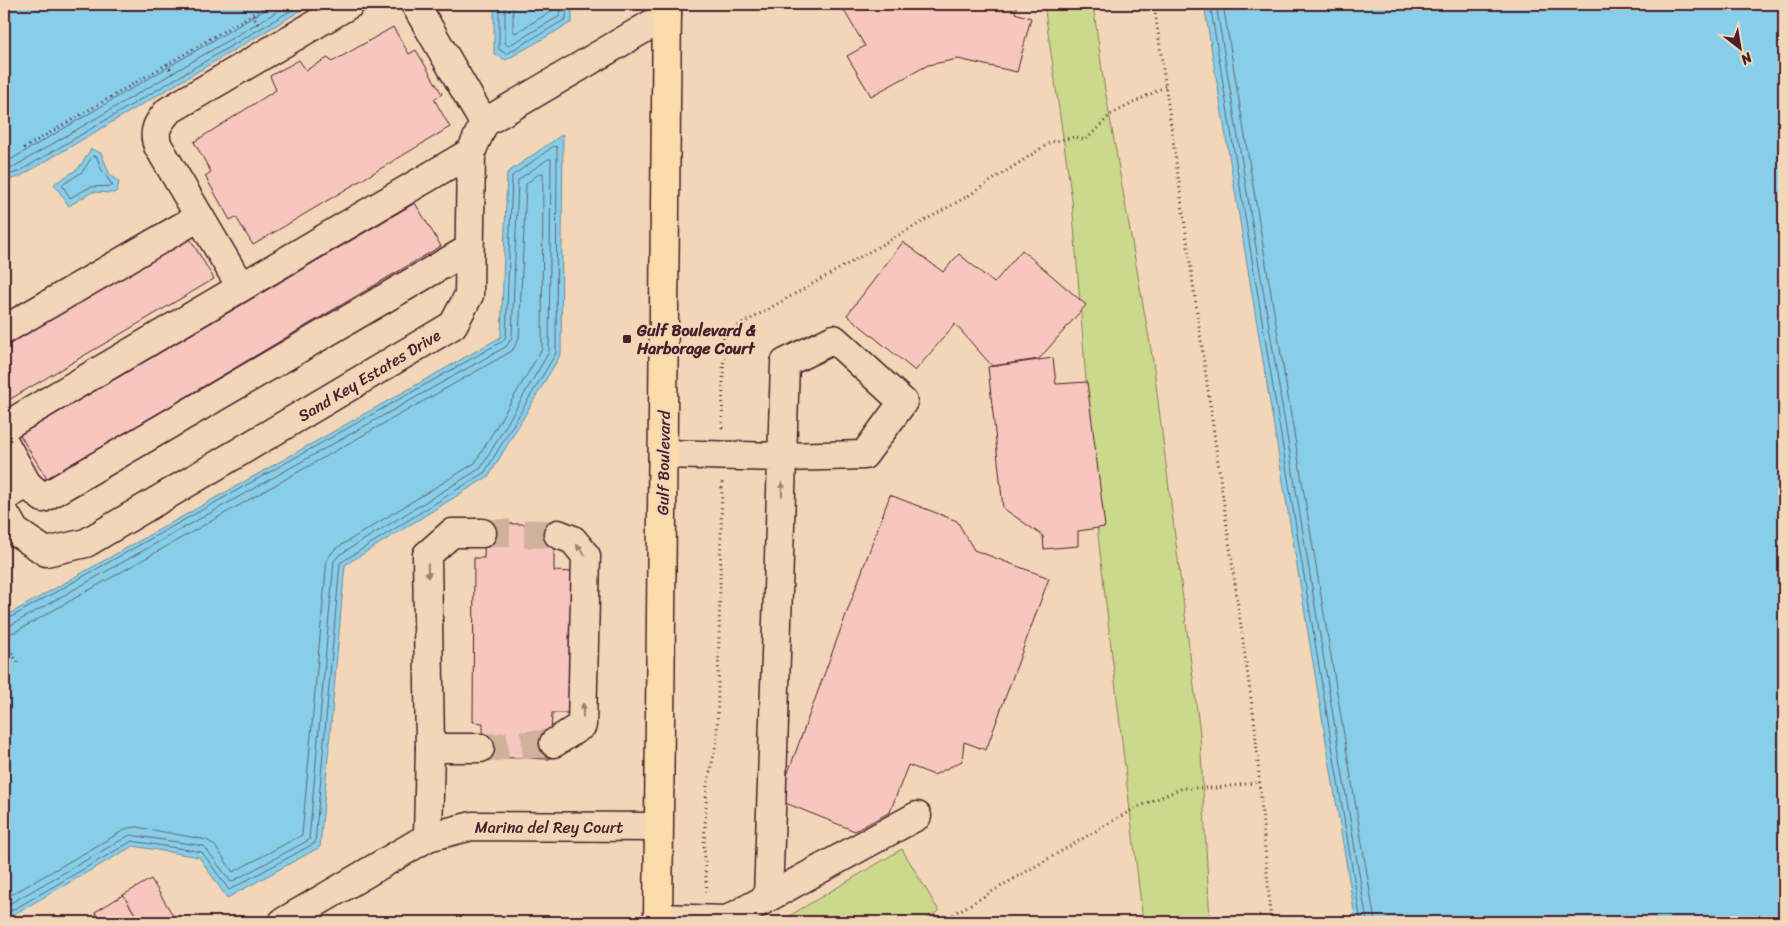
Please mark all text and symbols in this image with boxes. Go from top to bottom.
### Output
north arrow [1716,22,1766,72]
text: N [1736,45,1758,72]
place label: Gulf Boulevard & Harborage Court [636,316,757,363]
street label: Sand Key Estates Drive [292,321,447,430]
marker: Gulf Boulevard & Harborage Court [621,333,633,345]
street label: Gulf Boulevard [648,409,679,515]
one-way arrow [778,481,786,497]
one-way arrow [575,543,586,556]
one-way arrow [424,563,432,579]
one-way arrow [579,702,587,718]
street label: Marina del Rey Court [475,813,623,842]

